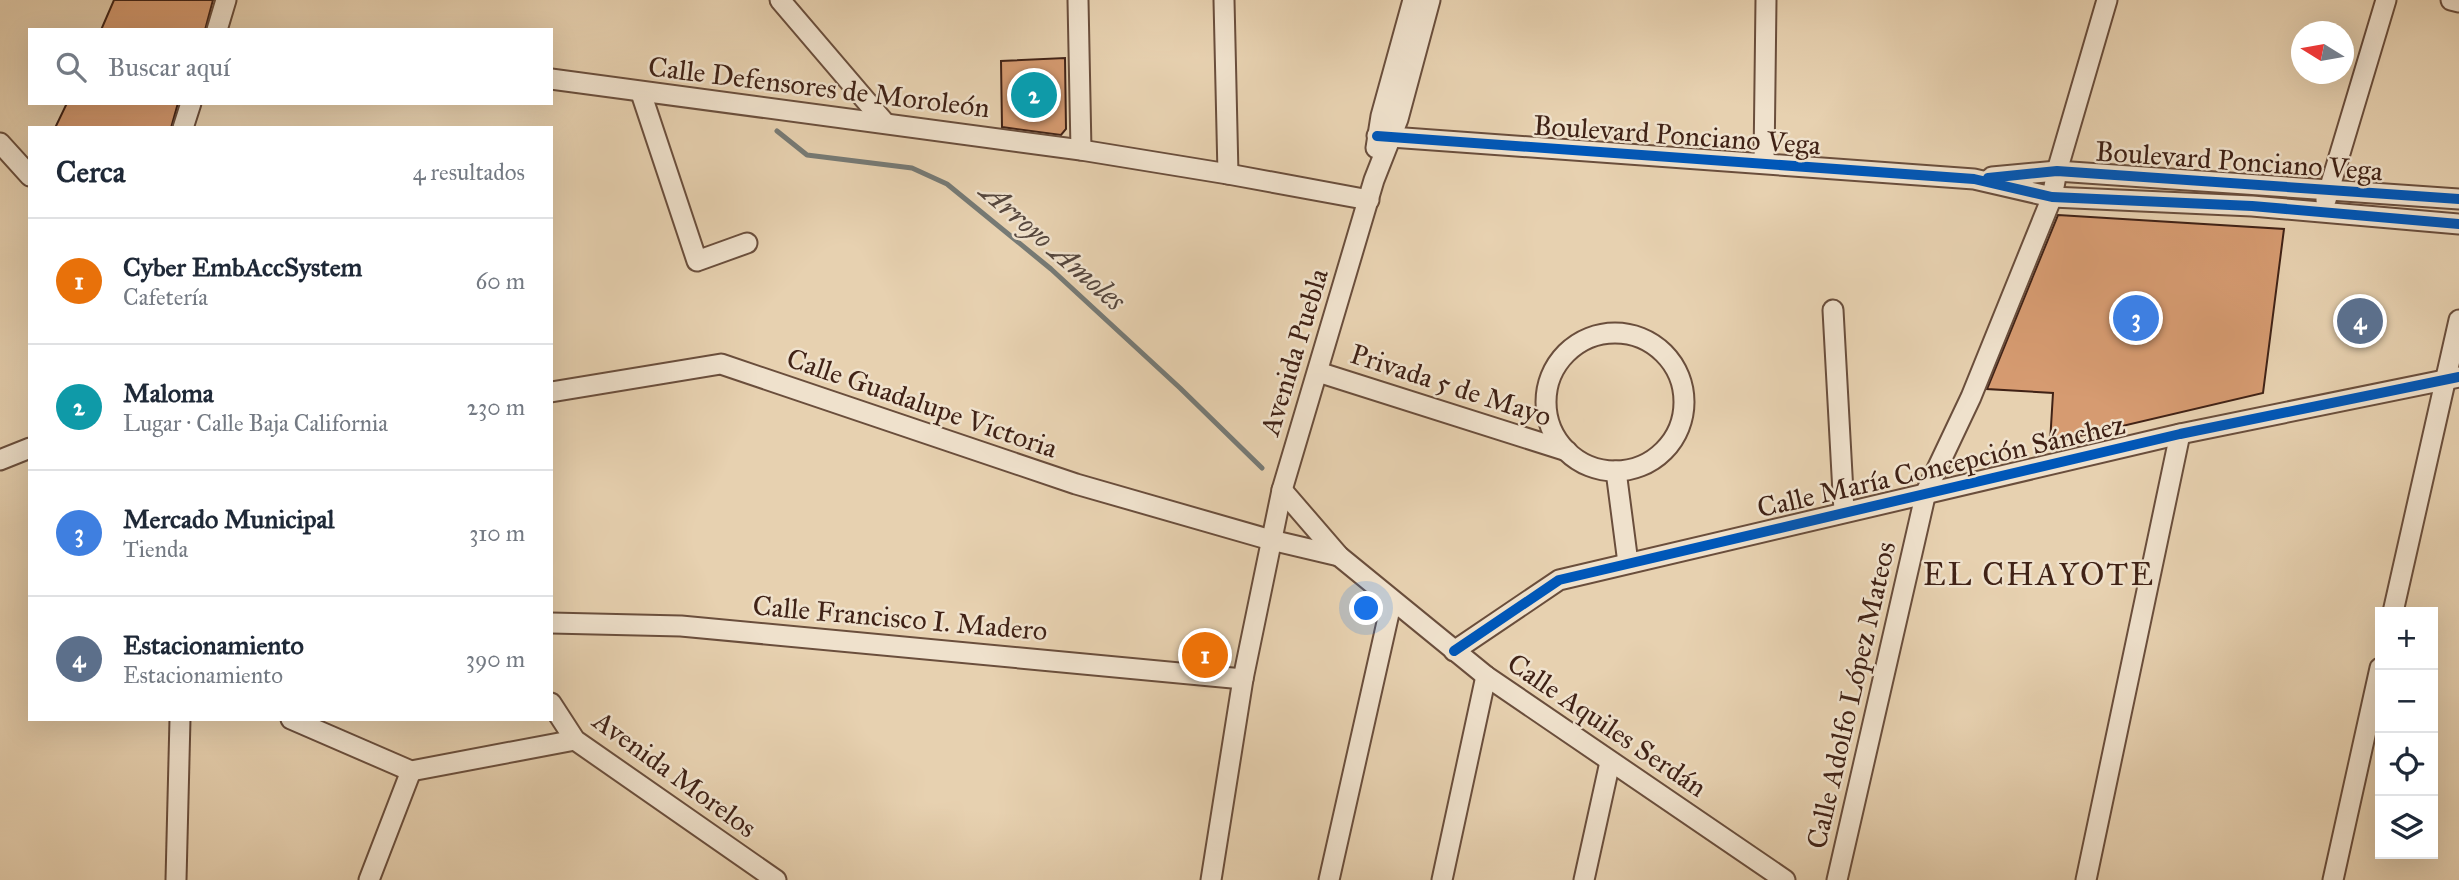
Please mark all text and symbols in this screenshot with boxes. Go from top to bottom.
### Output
north arrow [2291,21,2354,84]
search box [28,28,553,105]
icon: search [52,48,90,86]
street label: Calle Defensores de Moroleón [646,49,992,125]
text: Buscar aquí [108,51,230,83]
pin: 2 [1011,69,1057,121]
street label: Boulevard Ponciano Vega [1532,107,1822,163]
street label: Boulevard Ponciano Vega [2094,133,2384,189]
text: Cerca [56,154,125,190]
text: 4 resultados [413,158,525,186]
water label: Arroyo Amoles [971,172,1134,319]
text: Cyber EmbAccSystem [123,251,362,283]
street label: Avenida Puebla [1252,264,1336,441]
text: 1 [74,267,84,295]
text: 60 m [476,267,525,295]
text: Cafetería [123,283,208,311]
pin: 3 [2113,292,2159,344]
pin: 4 [2337,295,2383,347]
street label: Privada 5 de Mayo [1346,336,1556,434]
street label: Calle Guadalupe Victoria [782,340,1062,466]
text: Maloma [123,377,214,409]
text: 2 [73,393,85,421]
text: 230 m [467,393,525,421]
street label: Calle María Concepción Sánchez [1754,407,2128,525]
text: Lugar · Calle Baja California [123,409,388,437]
text: Mercado Municipal [123,503,335,535]
text: 3 [74,519,84,547]
text: 310 m [469,519,525,547]
text: Tienda [123,535,188,563]
street label: Calle Adolfo López Mateos [1799,538,1903,852]
district label: EL CHAYOTE [1923,555,2155,594]
street label: Calle Francisco I. Madero [751,588,1049,648]
your location [1349,591,1383,625]
map controls [2375,607,2438,859]
button: + [2375,607,2438,670]
text: Estacionamiento [123,629,304,661]
pin: 1 [1182,629,1228,681]
text: 4 [73,645,85,673]
text: 390 m [466,645,525,673]
street label: Calle Aquiles Serdán [1501,645,1713,805]
text: Estacionamiento [123,661,283,689]
button: − [2375,670,2438,733]
street label: Avenida Morelos [585,702,764,845]
button: locate [2375,733,2438,796]
button: layers [2375,796,2438,859]

